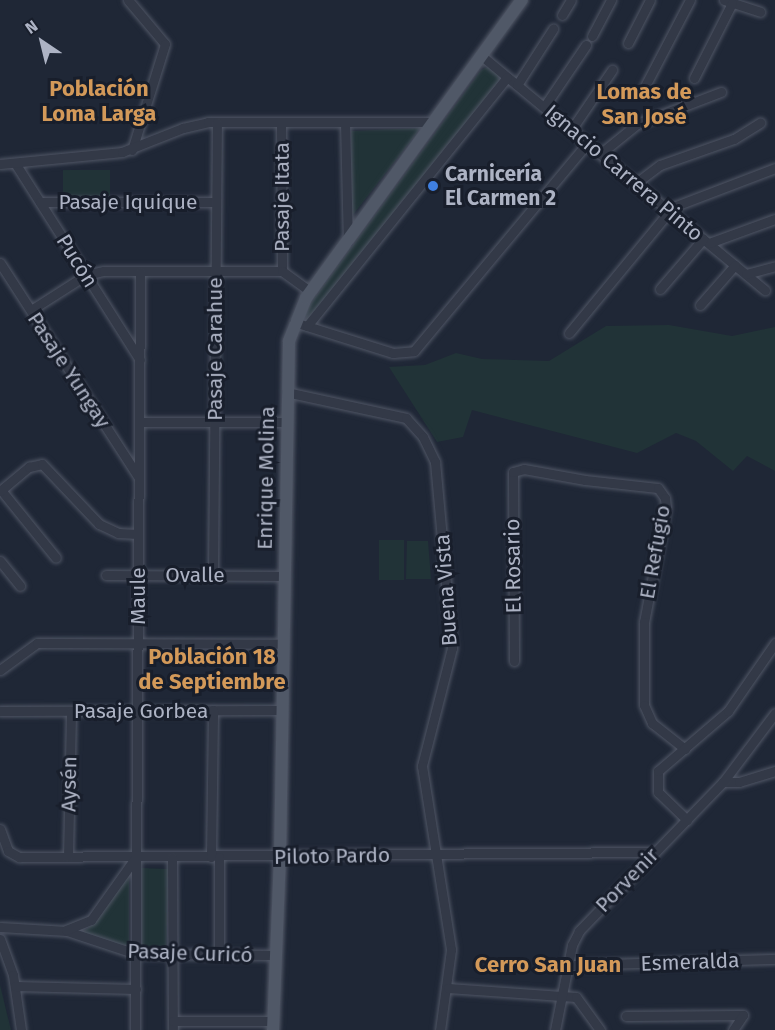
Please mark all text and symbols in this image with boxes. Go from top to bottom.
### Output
north arrow [12,12,72,72]
text: N [22,16,41,38]
district label: Población Loma Larga [42,75,156,126]
district label: Lomas de San José [596,78,692,130]
street label: Ignacio Carrera Pinto [540,99,708,247]
street label: Pasaje Itata [269,142,295,252]
place label: Carnicería El Carmen 2 [445,161,556,211]
marker: Carnicería El Carmen 2 [426,179,440,193]
street label: Pasaje Iquique [58,189,198,215]
street label: Pucón [51,230,103,292]
street label: Pasaje Carahue [202,277,228,421]
street label: Pasaje Yungay [22,307,116,433]
street label: Enrique Molina [252,406,280,550]
street label: El Refugio [634,503,676,601]
street label: El Rosario [500,518,526,614]
street label: Buena Vista [430,533,462,647]
street label: Ovalle [165,562,225,588]
street label: Maule [125,567,151,625]
district label: Población 18 de Septiembre [138,643,286,694]
street label: Pasaje Gorbea [74,698,208,724]
street label: Aysén [56,756,82,812]
street label: Piloto Pardo [274,842,390,870]
street label: Porvenir [590,842,664,918]
street label: Pasaje Curicó [127,938,253,968]
street label: Esmeralda [640,948,740,976]
district label: Cerro San Juan [475,952,621,978]

